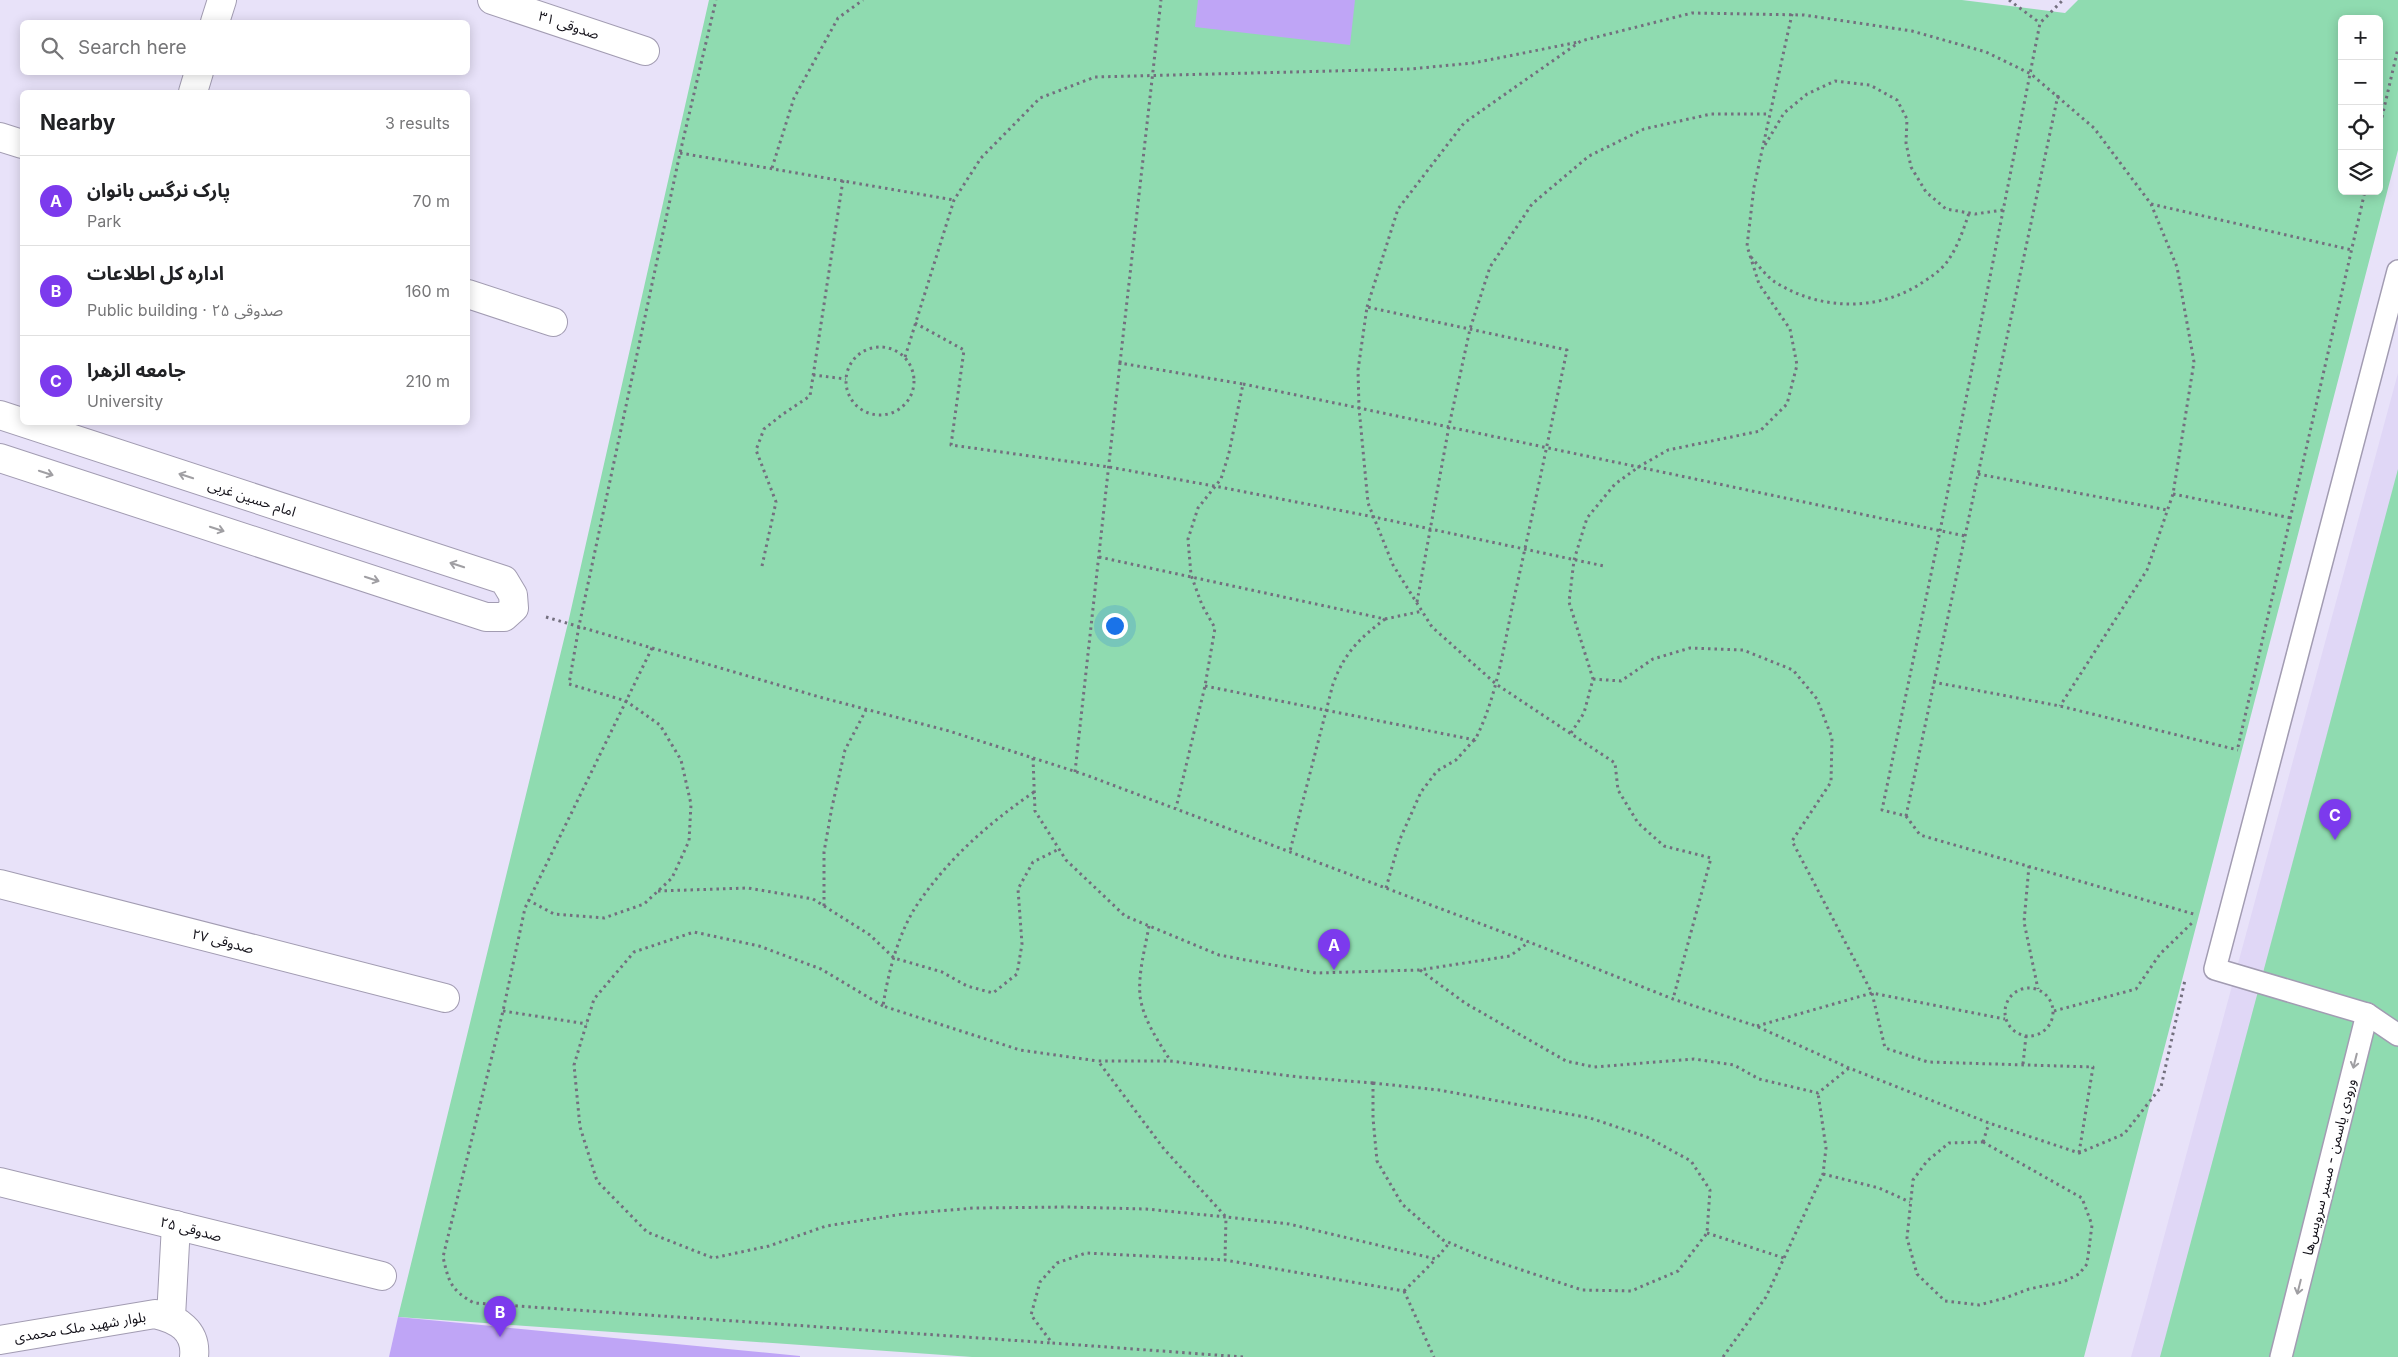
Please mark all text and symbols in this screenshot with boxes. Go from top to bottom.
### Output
street label: صدوقی ۳۱ [536,7,602,43]
map controls [2338,15,2383,195]
button: + [2338,15,2383,60]
search box [20,20,470,75]
icon: search [38,34,66,62]
text: Search here [78,36,187,59]
button: − [2338,60,2383,105]
button: locate [2338,105,2383,150]
text: Nearby [40,110,115,135]
text: 3 results [385,113,450,133]
button: layers [2338,150,2383,195]
text: پارک نرگس بانوان [87,179,230,202]
text: A [50,191,62,211]
text: 70 m [413,191,450,211]
text: Park [87,211,121,231]
text: اداره کل اطلاعات [87,262,224,285]
text: B [51,281,61,301]
text: 160 m [405,281,450,301]
text: Public building · صدوقی ۲۵ [87,300,283,320]
text: جامعه الزهرا [87,359,186,382]
text: C [50,371,62,391]
text: 210 m [405,371,450,391]
text: University [87,391,163,411]
one-way arrow [38,469,54,478]
one-way arrow [179,471,195,481]
street label: امام حسین غربی [205,475,298,523]
one-way arrow [209,525,225,534]
one-way arrow [450,560,466,569]
one-way arrow [364,575,380,585]
your location [1102,613,1128,639]
pin: C [2319,799,2351,840]
street label: صدوقی ۲۷ [190,925,256,957]
pin: A [1318,929,1350,970]
one-way arrow [2350,1053,2359,1069]
street label: ورودی یاسمن - مسیر سرویس‌ها [2298,1077,2360,1257]
street label: صدوقی ۲۵ [158,1213,224,1245]
one-way arrow [2294,1278,2303,1294]
pin: B [484,1296,516,1337]
street label: بلوار شهید ملک محمدی [13,1308,147,1346]

